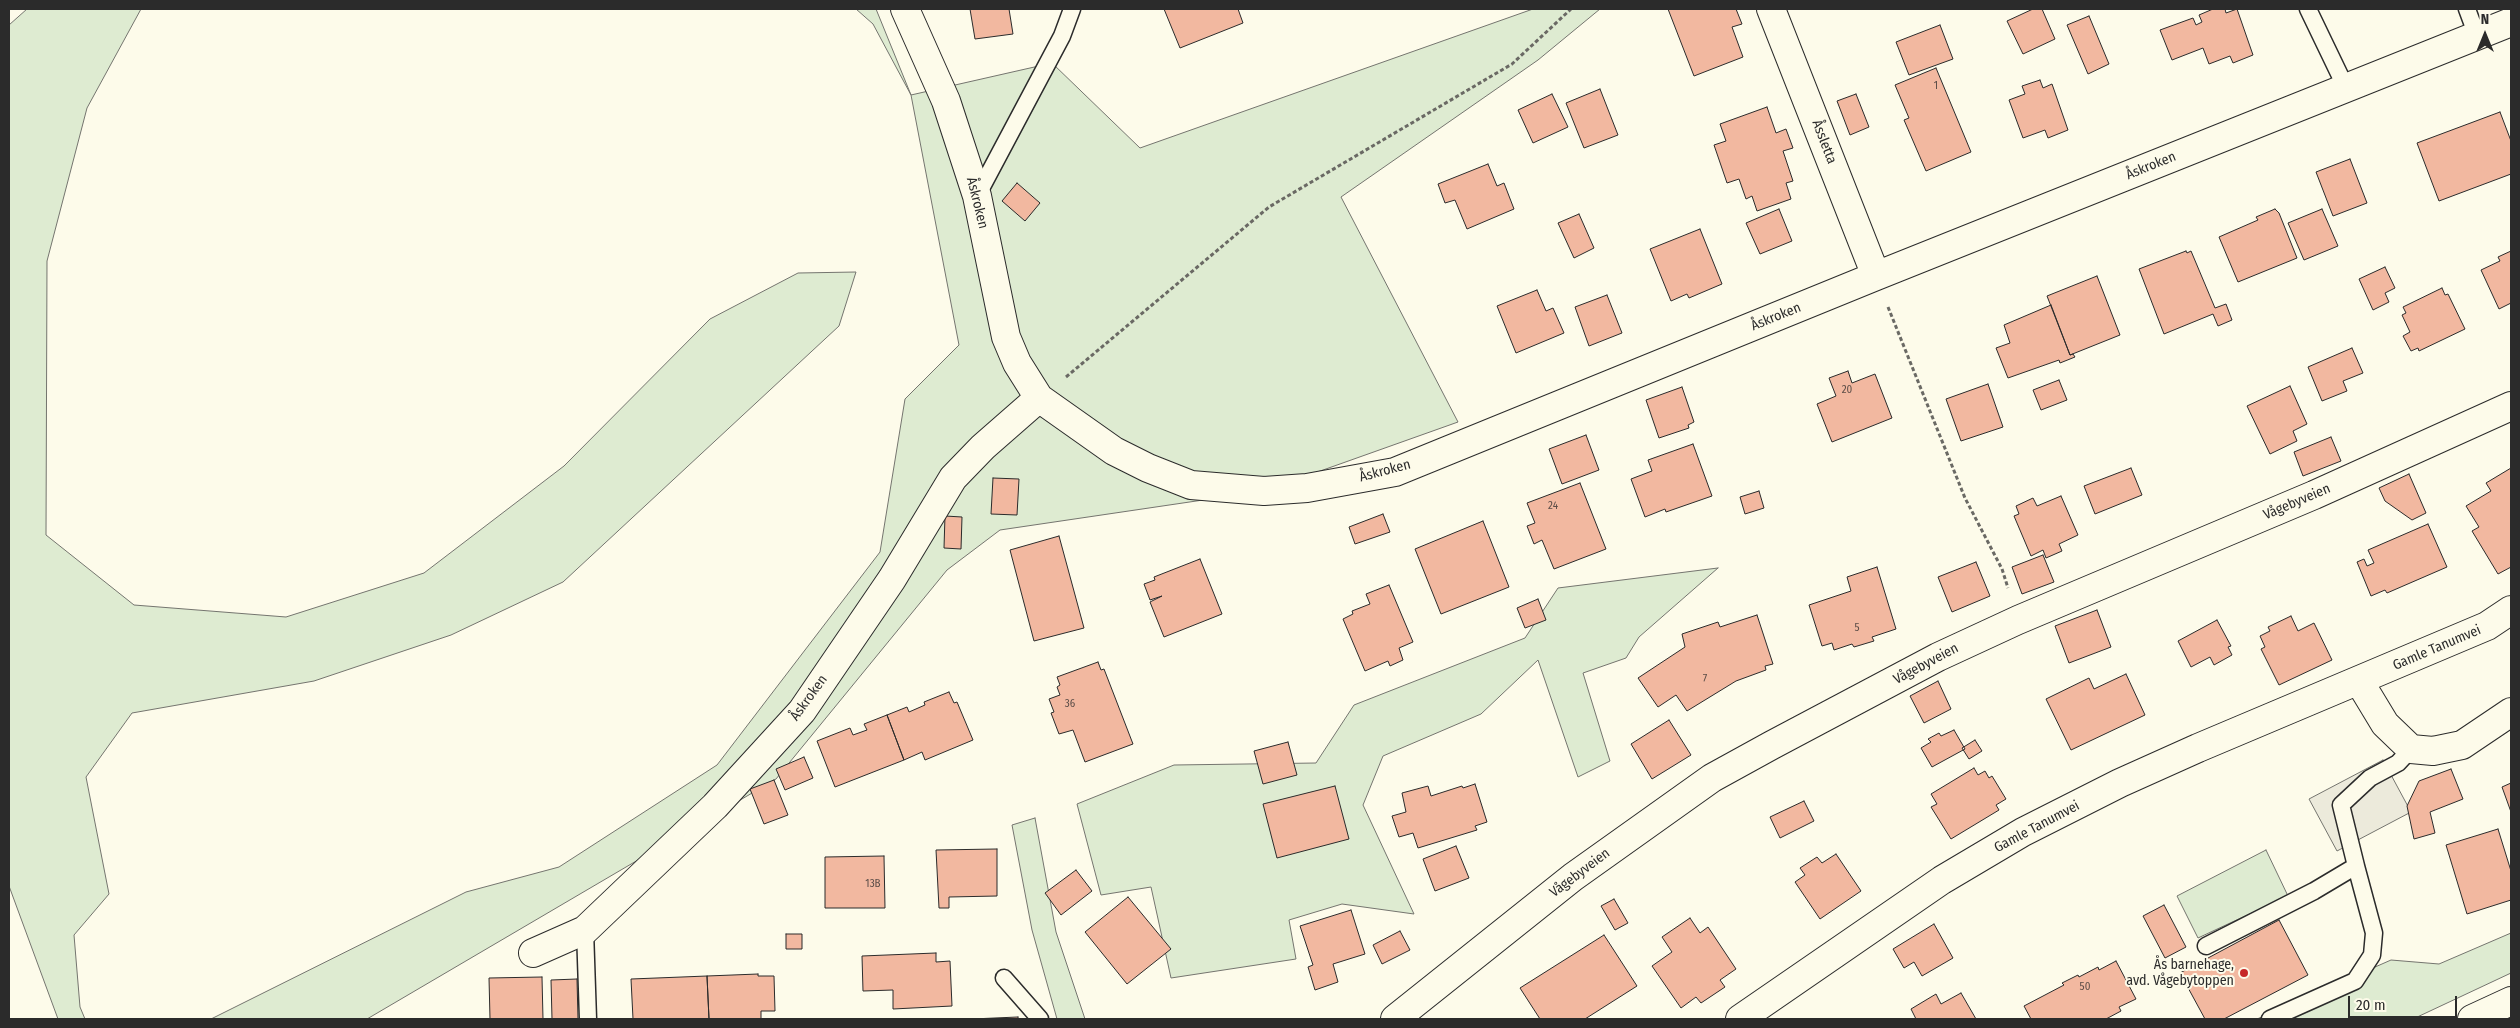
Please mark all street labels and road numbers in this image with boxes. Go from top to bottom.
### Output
street label: Åssletta [1808,118,1840,166]
street label: Åskroken [2124,148,2178,184]
street label: Åskroken [963,176,991,230]
street label: Åskroken [1749,299,1803,335]
street label: Åskroken [1358,456,1412,486]
street label: Vågebyveien [2261,480,2333,524]
street label: Gamle Tanumvei [2390,622,2484,674]
street label: Vågebyveien [1891,640,1961,688]
street label: Åskroken [787,672,831,724]
street label: Gamle Tanumvei [1992,797,2082,857]
street label: Vågebyveien [1547,845,1613,901]

